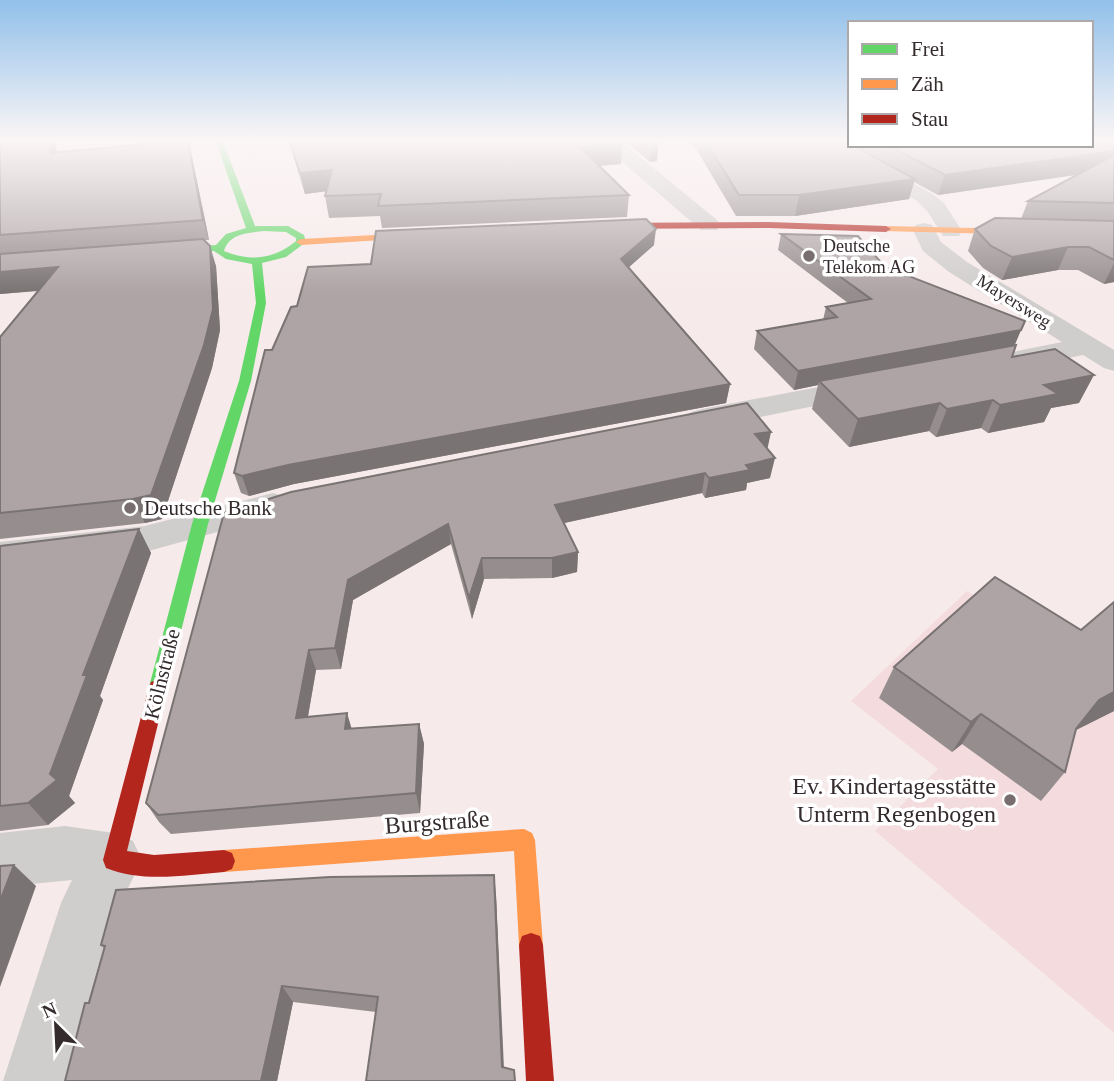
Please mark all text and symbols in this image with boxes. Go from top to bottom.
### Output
legend [848,21,1093,147]
text: Frei [911,37,945,61]
text: Zäh [911,72,944,96]
text: Stau [911,107,949,131]
place label: Deutsche Telekom AG [823,236,915,277]
marker: Deutsche Telekom AG [801,248,817,264]
street label: Mayersweg [973,270,1055,332]
place label: Deutsche Bank [144,496,272,520]
marker: Deutsche Bank [122,500,138,516]
street label: Kölnstraße [139,626,185,722]
place label: Ev. Kindertagesstätte Unterm Regenbogen [792,773,996,827]
marker: Ev. Kindertagesstätte Unterm Regenbogen [1002,792,1018,808]
street label: Burgstraße [384,805,490,839]
north arrow [21,990,91,1060]
text: N [39,997,60,1022]

